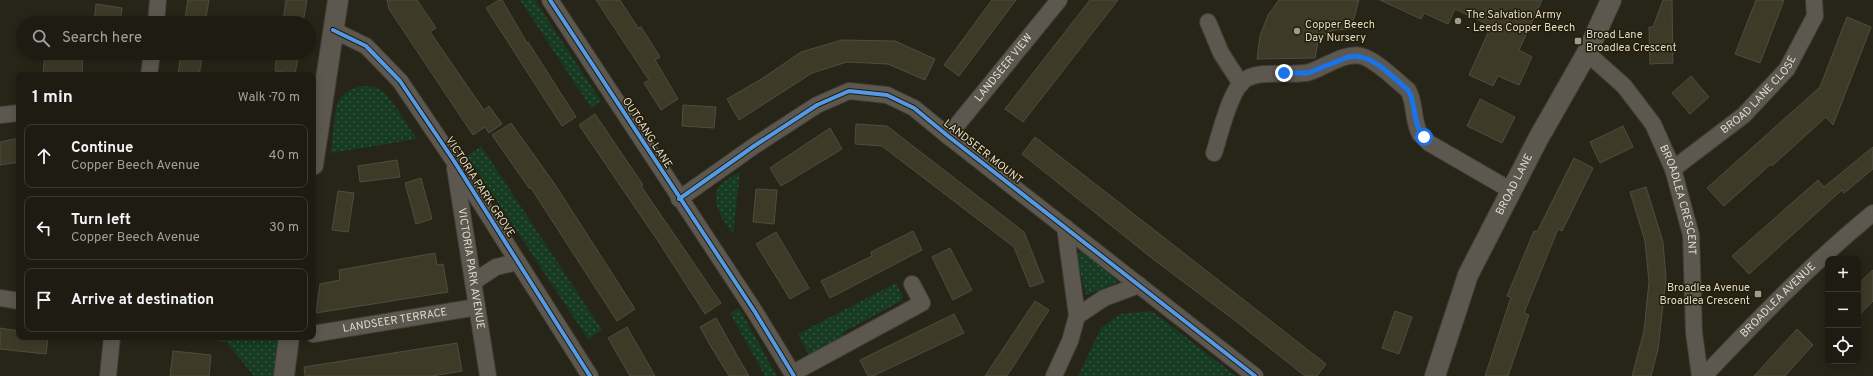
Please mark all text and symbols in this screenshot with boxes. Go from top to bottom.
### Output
place label: The Salvation Army - Leeds Copper Beech [1466,8,1575,35]
search box [16,16,316,60]
marker: The Salvation Army - Leeds Copper Beech [1453,16,1463,26]
place label: Copper Beech Day Nursery [1305,18,1375,45]
marker: Copper Beech Day Nursery [1292,26,1302,36]
icon: search [30,27,52,49]
place label: Broad Lane Broadlea Crescent [1586,28,1677,55]
text: Search here [62,29,142,48]
street label: LANDSEER VIEW [972,31,1036,105]
marker: Broad Lane Broadlea Crescent [1573,36,1583,46]
street label: BROAD LANE CLOSE [1718,53,1800,137]
route end [1275,64,1293,82]
text: 1 min [32,87,73,109]
text: Walk · 70 m [238,90,300,106]
street label: OUTGANG LANE [619,95,675,171]
street label: LANDSEER MOUNT [940,117,1026,187]
route start [1415,128,1433,146]
street label: VICTORIA PARK GROVE [442,134,518,240]
text: Continue [71,139,133,158]
street label: BROADLEA CRESCENT [1656,143,1699,255]
icon: ahead [33,145,55,167]
text: 40 m [269,148,299,164]
street label: BROAD LANE [1493,151,1536,218]
text: Copper Beech Avenue [71,158,200,174]
street label: VICTORIA PARK AVENUE [454,207,488,331]
text: Turn left [71,211,131,230]
icon: left [33,217,55,239]
text: 30 m [269,220,299,236]
text: Copper Beech Avenue [71,230,200,246]
map controls [1825,256,1861,364]
button: + [1825,256,1861,292]
street label: BROADLEA AVENUE [1737,260,1819,341]
place label: Broadlea Avenue Broadlea Crescent [1659,281,1750,308]
icon: arrive [33,289,55,311]
marker: Broadlea Avenue Broadlea Crescent [1753,289,1763,299]
text: Arrive at destination [71,291,214,310]
button: − [1825,292,1861,328]
street label: LANDSEER TERRACE [342,305,448,336]
button: locate [1825,328,1861,364]

